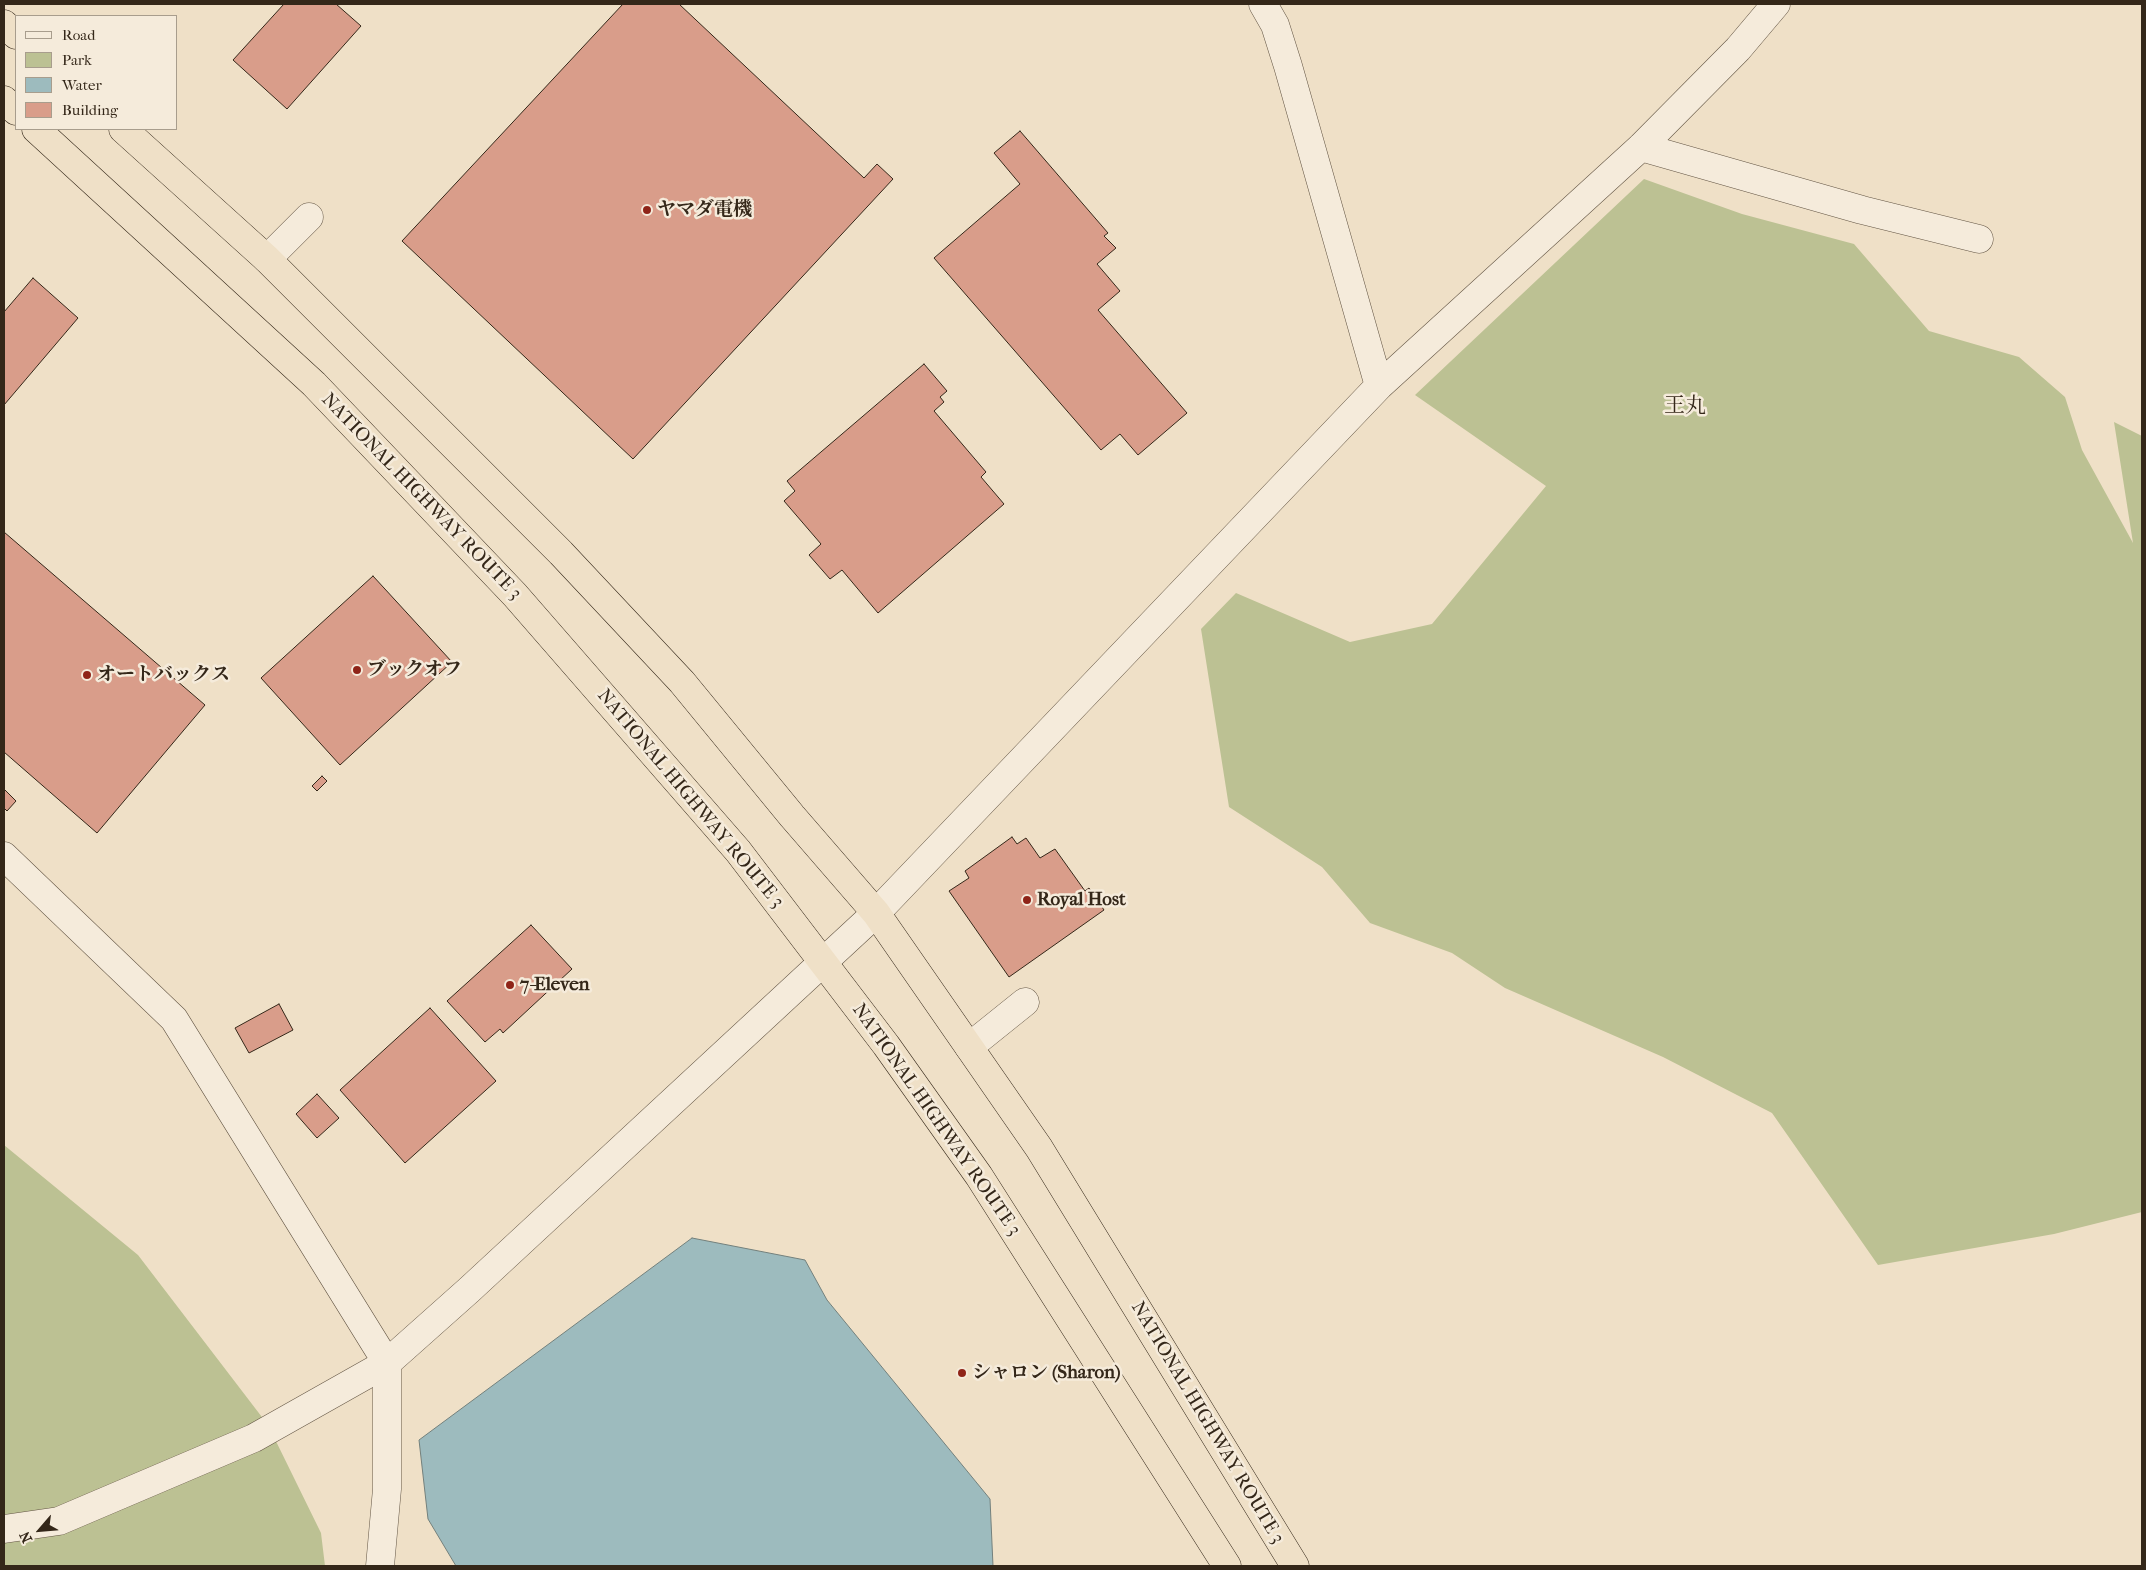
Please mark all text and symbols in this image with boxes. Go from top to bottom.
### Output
legend [15,15,178,130]
text: Road [62,26,95,44]
text: Park [62,51,92,69]
text: Water [62,76,102,94]
text: Building [62,101,118,119]
place label: ヤマダ電機 [657,199,752,221]
marker: ヤマダ電機 [641,204,653,216]
street label: NATIONAL HIGHWAY ROUTE 3 [316,389,526,605]
district label: 王丸 [1664,394,1706,420]
place label: ブックオフ [367,659,462,681]
place label: オートバックス [97,664,230,686]
marker: ブックオフ [351,664,363,676]
marker: オートバックス [81,669,93,681]
street label: NATIONAL HIGHWAY ROUTE 3 [592,685,788,913]
place label: Royal Host [1037,889,1126,911]
marker: Royal Host [1021,894,1033,906]
place label: 7-Eleven [520,974,590,996]
marker: 7-Eleven [504,979,516,991]
street label: NATIONAL HIGHWAY ROUTE 3 [847,999,1025,1241]
street label: NATIONAL HIGHWAY ROUTE 3 [1126,1298,1288,1548]
place label: シャロン (Sharon) [972,1362,1120,1384]
marker: シャロン (Sharon) [956,1367,968,1379]
north arrow [15,1505,65,1555]
text: N [16,1528,36,1546]

